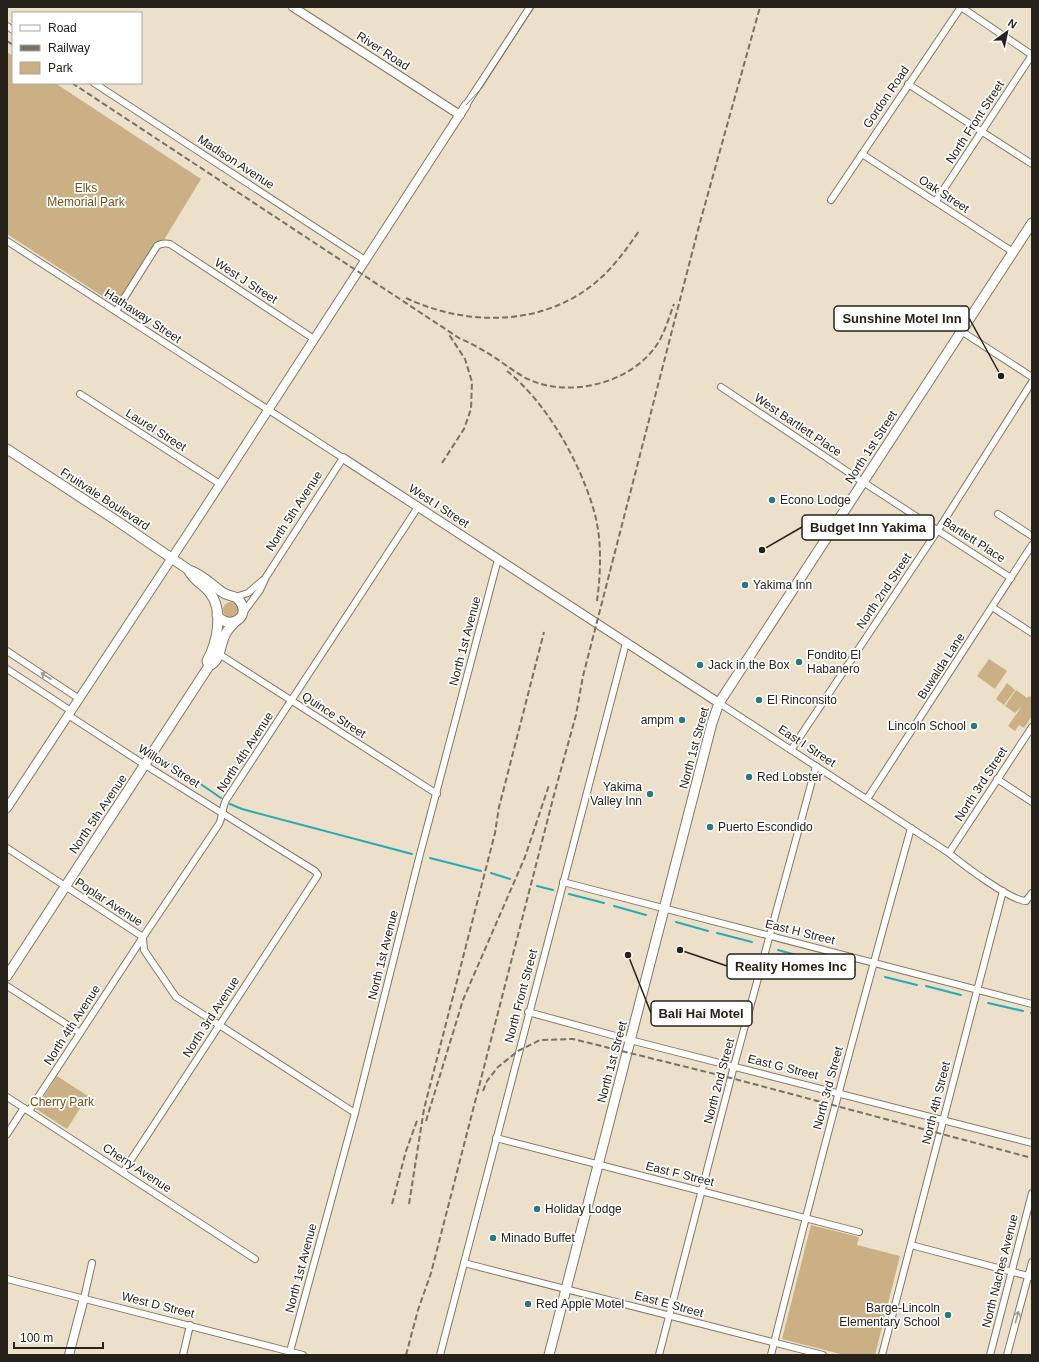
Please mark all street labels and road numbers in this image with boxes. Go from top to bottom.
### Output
street label: River Road [354,29,412,73]
street label: Gordon Road [860,63,912,131]
street label: North Front Street [943,77,1007,166]
street label: Madison Avenue [195,132,277,192]
street label: Oak Street [916,173,972,216]
street label: West J Street [212,256,280,307]
street label: Hathaway Street [102,286,185,346]
street label: West Bartlett Place [752,391,844,459]
street label: Laurel Street [123,406,189,454]
street label: North 1st Street [842,407,900,486]
street label: Fruitvale Boulevard [58,465,152,533]
street label: North 5th Avenue [263,468,325,554]
street label: West I Street [406,481,472,531]
street label: Bartlett Place [940,515,1008,565]
street label: North 2nd Street [854,550,915,631]
street label: North 1st Avenue [446,595,484,687]
street label: Buwalda Lane [914,630,968,702]
street label: Quince Street [299,689,369,741]
street label: North 1st Street [676,705,712,790]
street label: North 4th Avenue [214,709,276,795]
street label: East I Street [775,722,839,770]
street label: Willow Street [136,742,203,791]
street label: North 3rd Street [952,744,1010,824]
street label: North 5th Avenue [66,771,130,856]
street label: Poplar Avenue [73,875,146,929]
street label: North 1st Avenue [365,908,401,1001]
street label: East H Street [764,917,837,948]
street label: North Front Street [502,947,540,1044]
street label: North 3rd Avenue [180,974,242,1060]
street label: North 4th Avenue [41,982,103,1068]
street label: North 1st Street [594,1019,630,1104]
street label: North 2nd Street [701,1036,737,1125]
street label: North 3rd Street [810,1044,846,1131]
street label: East G Street [746,1051,820,1083]
street label: North 4th Street [919,1060,953,1146]
street label: Cherry Avenue [100,1141,174,1196]
street label: East F Street [644,1159,716,1189]
street label: North Naches Avenue [979,1212,1021,1329]
street label: North 1st Avenue [282,1222,320,1314]
street label: East E Street [633,1288,706,1320]
street label: West D Street [120,1289,196,1321]

